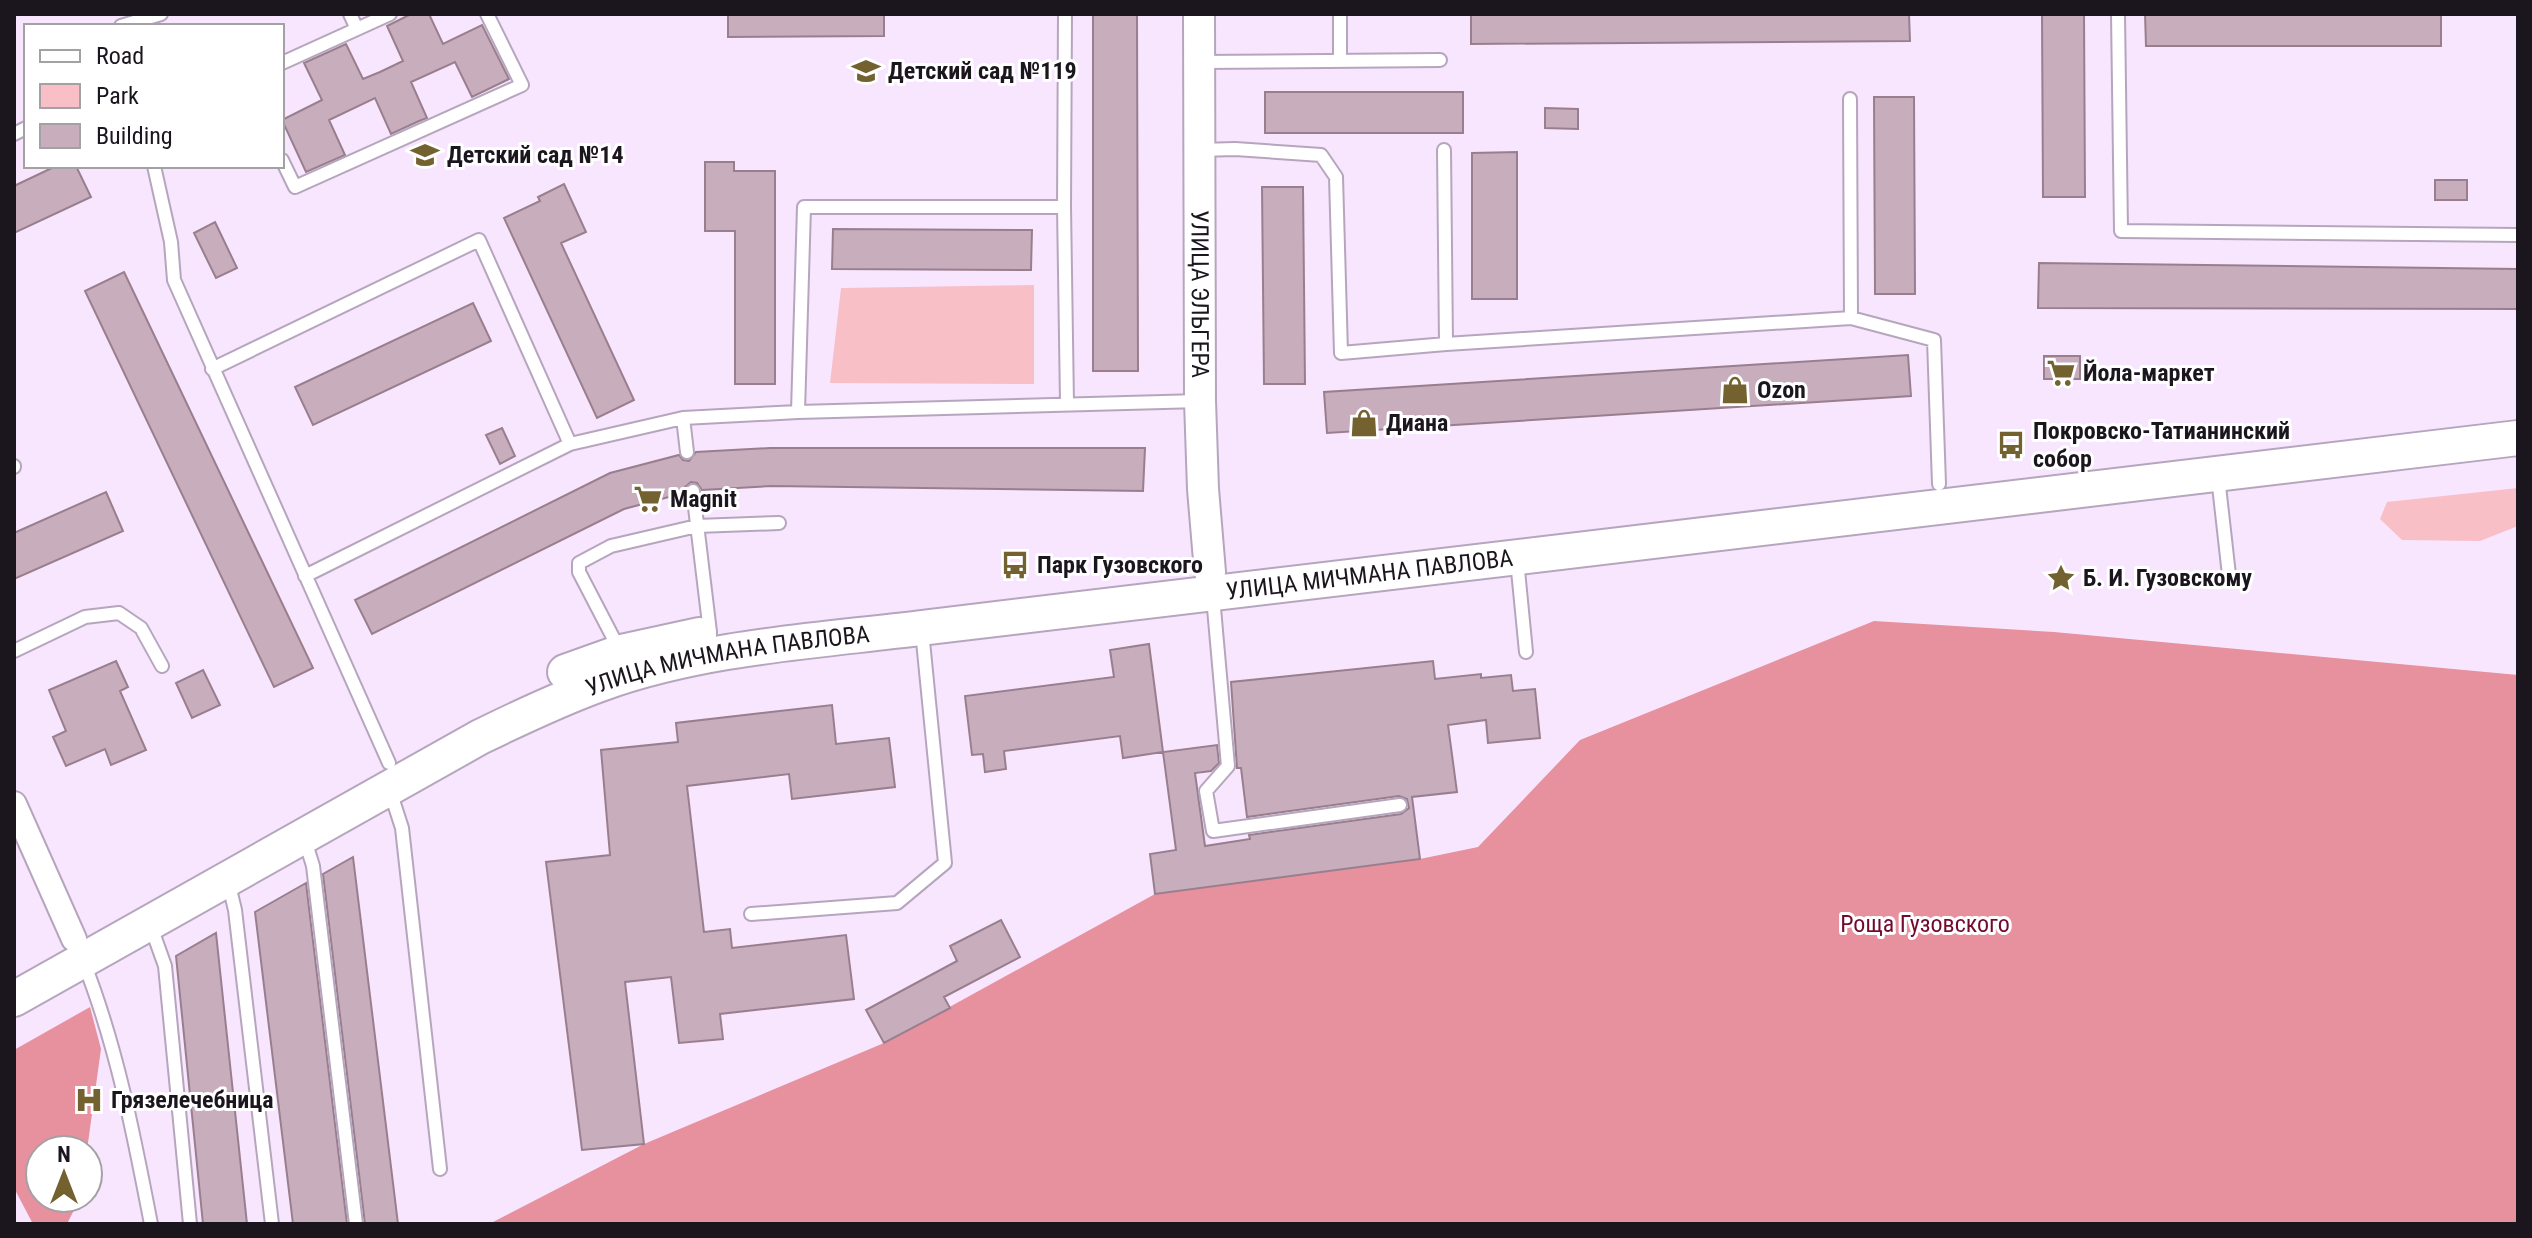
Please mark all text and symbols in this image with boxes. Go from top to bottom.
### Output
legend [24,24,284,168]
text: Road [96,42,144,70]
school or university icon: Детский сад №119 [851,56,881,86]
place label: Детский сад №119 [888,57,1077,85]
text: Park [96,82,139,110]
text: Building [96,122,173,150]
school or university icon: Детский сад №14 [410,140,440,170]
place label: Детский сад №14 [447,141,624,169]
street label: УЛИЦА ЭЛЬГЕРА [1186,210,1214,378]
supermarket icon: Йола-маркет [2046,358,2076,388]
place label: Йола-маркет [2083,359,2215,387]
shop icon: Ozon [1720,375,1750,405]
place label: Ozon [1757,376,1806,404]
shop icon: Диана [1349,408,1379,438]
place label: Диана [1386,409,1448,437]
place label: Покровско-Татианинский собор [2033,417,2290,473]
bus stop icon: Покровско-Татианинский собор [1996,430,2026,460]
supermarket icon: Magnit [633,484,663,514]
place label: Magnit [670,485,737,513]
street label: УЛИЦА МИЧМАНА ПАВЛОВА [1224,544,1515,606]
bus stop icon: Парк Гузовского [1000,550,1030,580]
place label: Парк Гузовского [1037,551,1203,579]
place icon: Б. И. Гузовскому [2046,563,2076,593]
place label: Б. И. Гузовскому [2083,564,2252,592]
street label: УЛИЦА МИЧМАНА ПАВЛОВА [582,620,871,702]
park label: Роща Гузовского [1840,910,2010,938]
hospital icon: Грязелечебница [74,1085,104,1115]
place label: Грязелечебница [111,1086,274,1114]
north arrow [24,1134,104,1214]
text: N [57,1142,71,1167]

